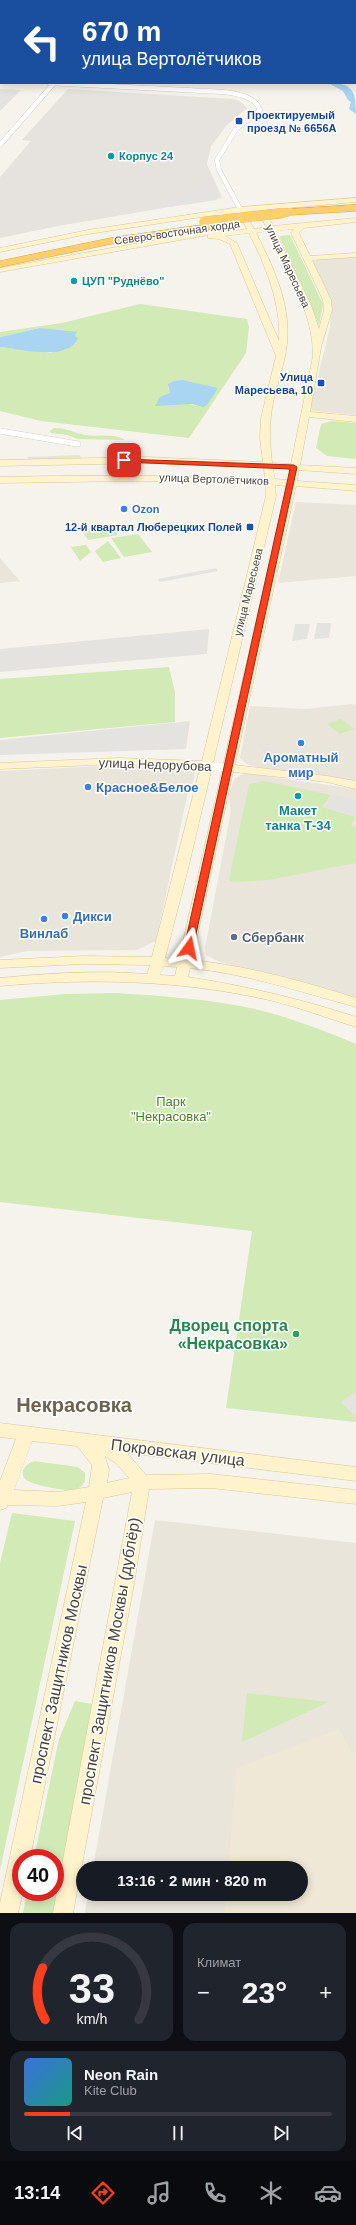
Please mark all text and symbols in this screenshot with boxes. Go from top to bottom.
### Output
icon: left [16,16,68,68]
text: 670 m [82,16,161,47]
text: улица Вертолётчиков [82,49,262,69]
place label: Проектируемый проезд № 6656А [247,109,336,134]
marker: Проектируемый проезд № 6656А [234,116,244,126]
place label: Корпус 24 [119,150,174,162]
marker: Корпус 24 [106,151,116,161]
street label: Северо-восточная хорда [113,217,241,247]
street label: улица Маресьева [264,223,313,310]
place label: ЦУП "Руднёво" [82,275,165,287]
marker: ЦУП "Руднёво" [69,276,79,286]
place label: Улица Маресьева, 10 [235,371,314,396]
marker: Улица Маресьева, 10 [316,378,326,388]
pin [107,443,141,477]
icon: arrive [113,449,135,471]
street label: улица Вертолётчиков [159,471,269,487]
place label: Ozon [132,503,160,515]
marker: Ozon [119,504,129,514]
place label: 12-й квартал Люберецких Полей [65,521,242,533]
marker: 12-й квартал Люберецких Полей [245,522,255,532]
street label: улица Маресьева [231,546,265,637]
marker: Ароматный мир [296,738,306,748]
place label: Ароматный мир [263,750,339,780]
street label: улица Недорубова [98,755,212,774]
place label: Красное&Белое [96,780,199,795]
marker: Красное&Белое [83,782,93,792]
marker: Макет танка Т-34 [293,791,303,801]
place label: Макет танка Т-34 [265,803,332,833]
place label: Дикси [73,909,112,924]
marker: Дикси [60,911,70,921]
marker: Винлаб [39,914,49,924]
place label: Винлаб [20,926,68,941]
position arrow [168,927,210,969]
place label: Сбербанк [242,930,305,945]
marker: Сбербанк [229,932,239,942]
park label: Парк "Некрасовка" [131,1094,211,1124]
place label: Дворец спорта «Некрасовка» [170,1317,288,1352]
marker: Дворец спорта «Некрасовка» [291,1329,301,1339]
district label: Некрасовка [16,1394,133,1416]
street label: Покровская улица [110,1436,246,1469]
street label: проспект Защитников Москвы (дублёр) [76,1516,143,1806]
street label: проспект Защитников Москвы [27,1563,90,1785]
speed limit sign: 40 [12,1849,64,1901]
text: 13:16 · 2 мин · 820 m [117,1872,267,1889]
text: Климат [197,1955,241,1970]
text: 33 [68,1965,115,2012]
text: 23° [242,1976,287,2009]
text: − [197,1980,210,2005]
text: + [319,1980,332,2005]
text: km/h [76,2011,107,2027]
text: Neon Rain [84,2066,158,2083]
text: Kite Club [84,2083,137,2098]
icon: previous [64,2122,86,2144]
icon: pause [167,2122,189,2144]
icon: next [270,2122,292,2144]
icon: directions [89,2179,117,2207]
icon: music [145,2179,173,2207]
icon: phone [201,2179,229,2207]
icon: climate [257,2179,285,2207]
icon: car [314,2179,342,2207]
text: 13:14 [14,2183,60,2203]

